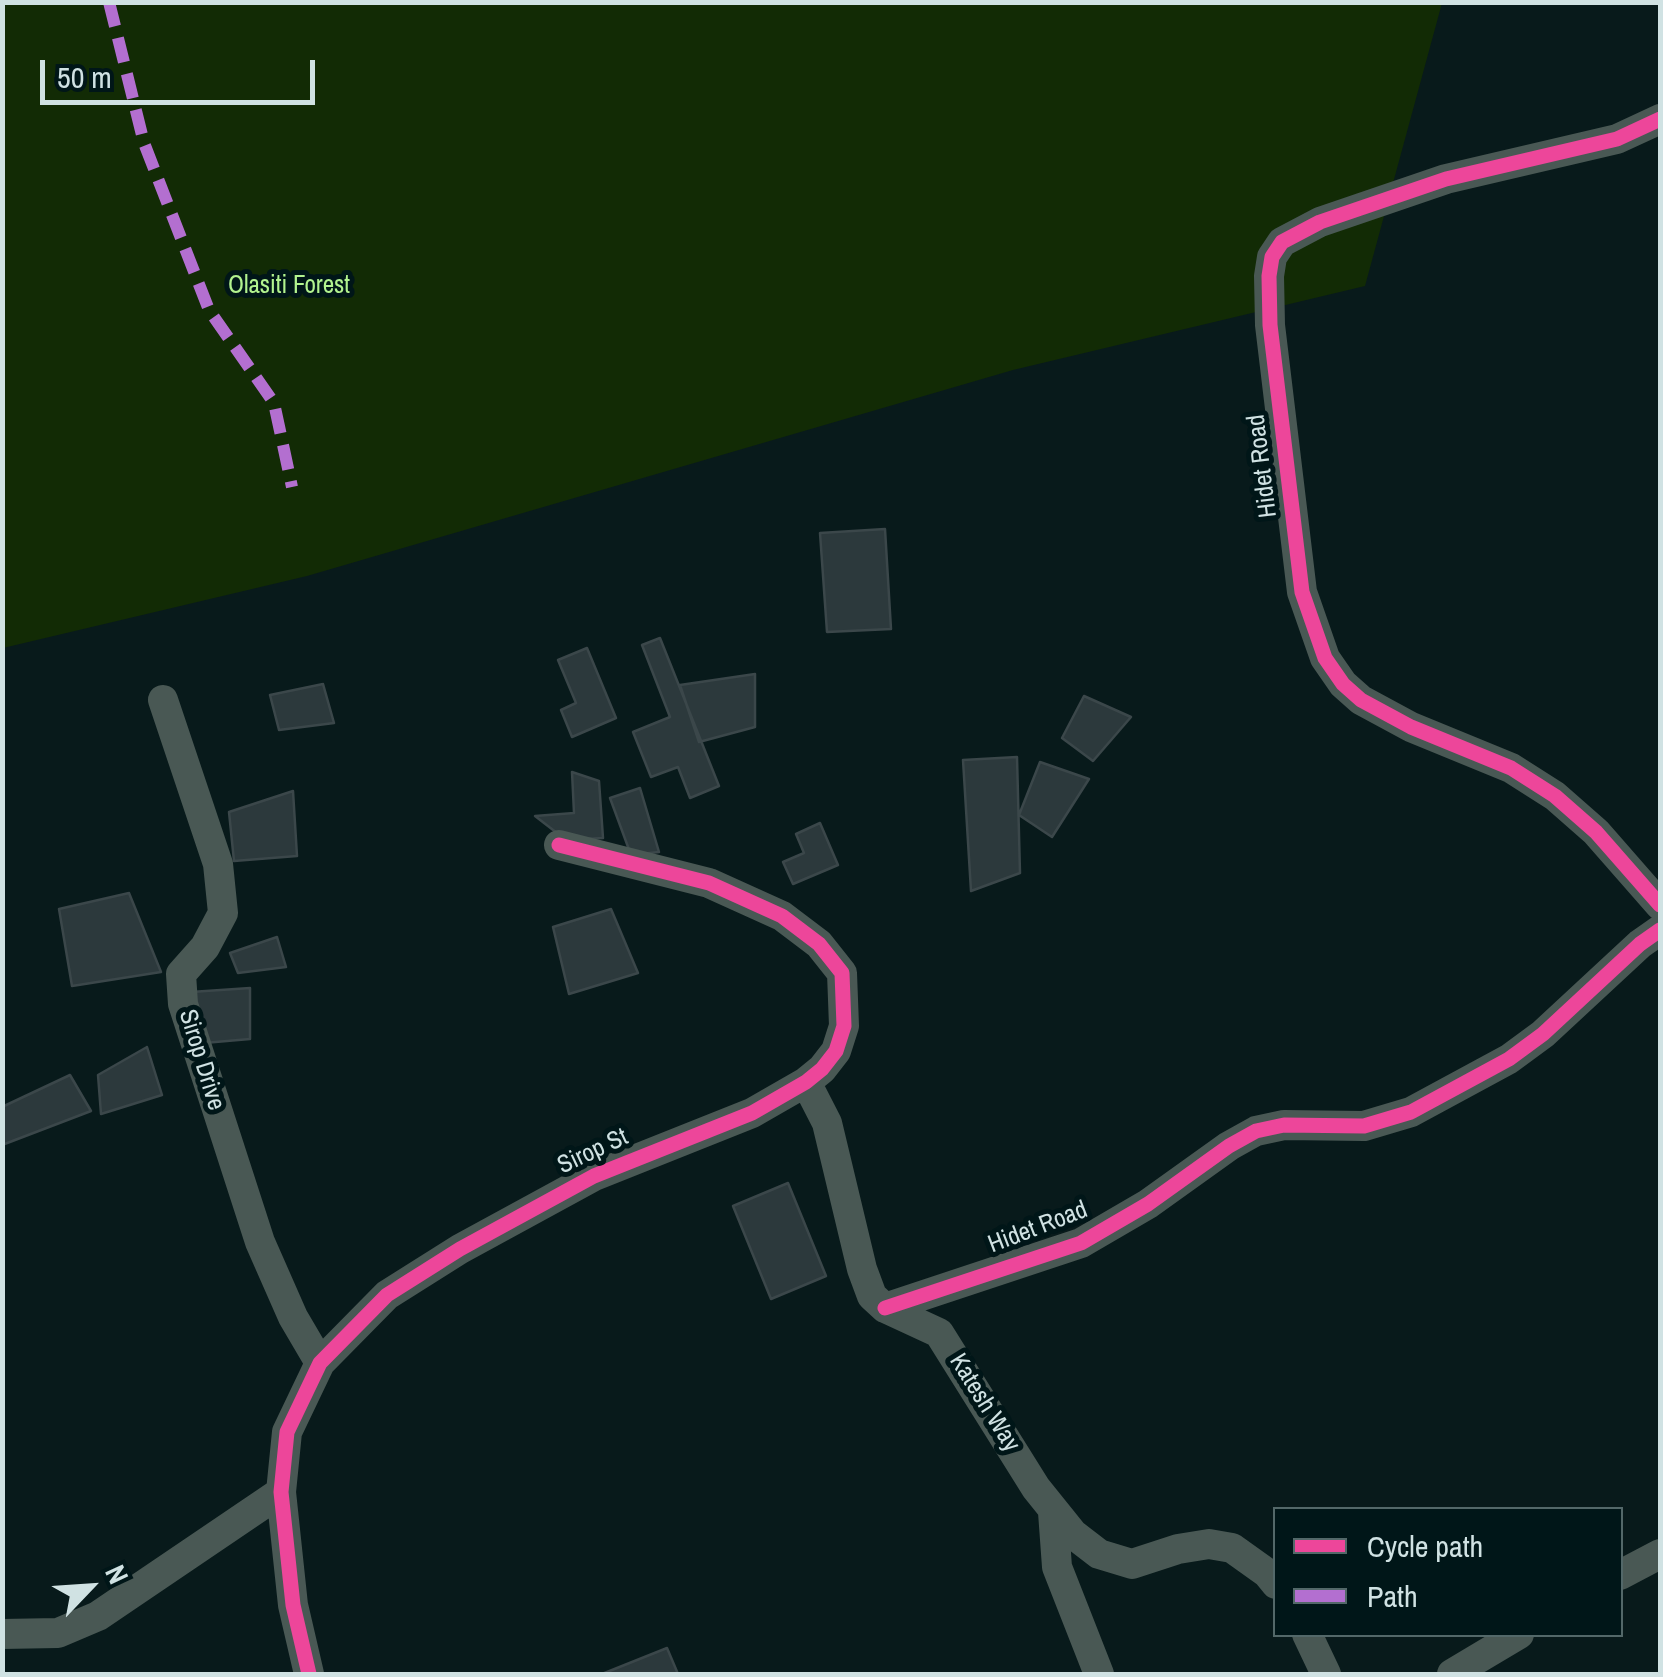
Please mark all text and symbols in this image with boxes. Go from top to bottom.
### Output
scale bar [45,40,320,102]
text: 50 m [57,57,112,97]
park label: Olasiti Forest [228,271,350,301]
street label: Hidet Road [1242,413,1284,519]
street label: Sirop Drive [171,1006,231,1114]
street label: Sirop St [553,1123,633,1181]
street label: Hidet Road [984,1195,1092,1261]
street label: Katesh Way [942,1349,1026,1457]
legend [1273,1507,1623,1637]
text: Cycle path [1367,1526,1483,1566]
north arrow [40,1537,140,1637]
text: N [96,1559,138,1590]
text: Path [1367,1576,1418,1616]

